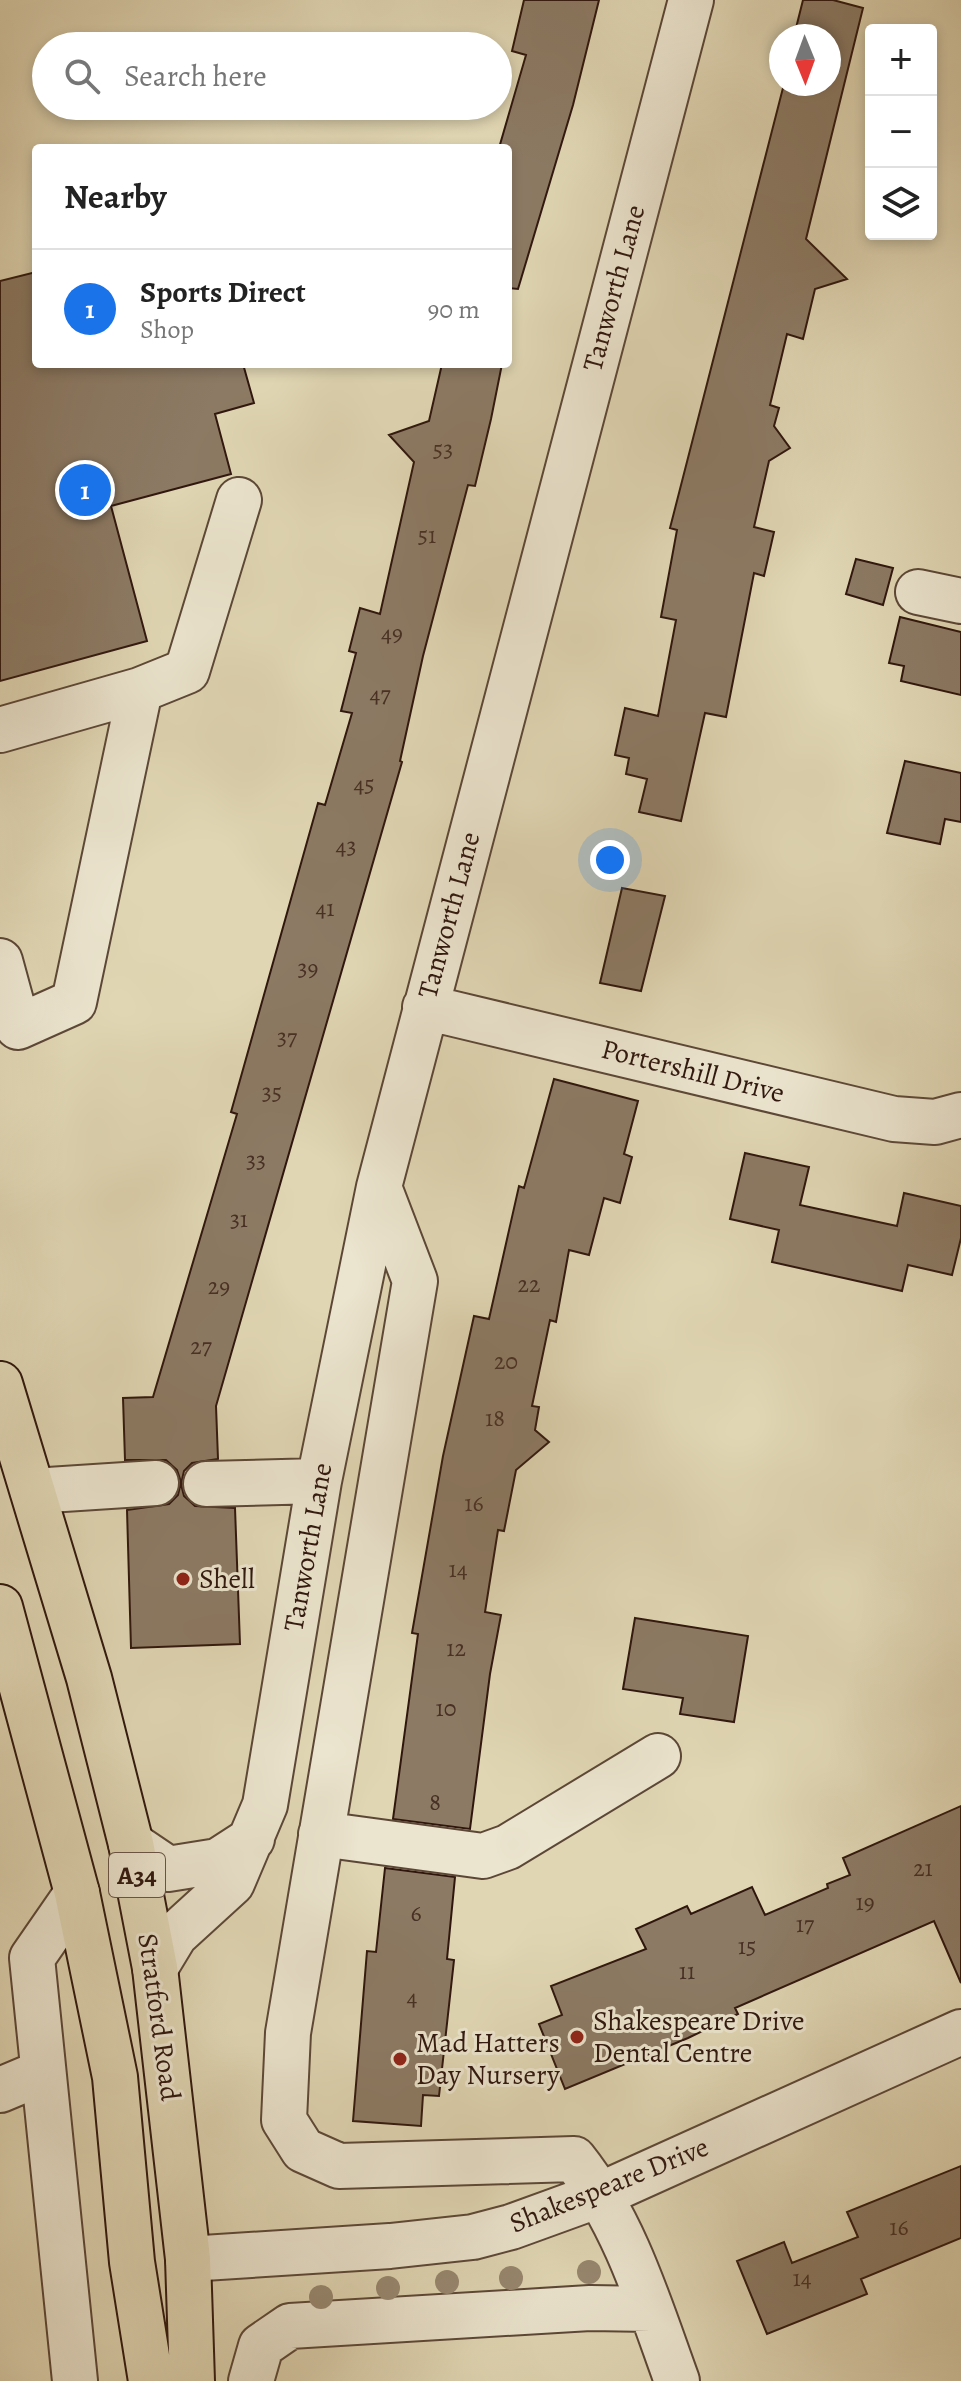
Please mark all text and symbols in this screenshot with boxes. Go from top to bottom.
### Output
north arrow [769,24,841,96]
map controls [865,24,937,240]
button: + [865,24,937,96]
search box [32,32,512,120]
icon: search [60,54,104,98]
text: Search here [124,56,267,96]
button: − [865,96,937,168]
button: layers [865,168,937,240]
text: Nearby [64,173,167,220]
street label: Tanworth Lane [574,201,654,375]
text: Sports Direct [140,272,306,312]
text: 1 [85,292,95,327]
text: 90 m [428,292,480,327]
text: Shop [140,312,194,347]
house number: 53 [433,433,453,465]
pin: 1 [59,460,111,520]
house number: 51 [418,519,436,551]
house number: 49 [381,617,403,649]
house number: 47 [370,678,391,710]
house number: 45 [353,768,375,800]
street label: Tanworth Lane [409,828,489,1002]
house number: 43 [336,830,356,862]
your location [590,840,630,880]
house number: 41 [315,892,335,924]
house number: 39 [298,952,318,984]
house number: 37 [277,1021,298,1053]
street label: Portershill Drive [597,1030,789,1112]
house number: 35 [262,1076,282,1108]
house number: 33 [246,1144,266,1176]
house number: 31 [230,1203,248,1235]
house number: 22 [518,1268,540,1300]
house number: 29 [208,1270,230,1302]
house number: 27 [190,1330,213,1362]
house number: 20 [494,1345,518,1377]
house number: 18 [485,1402,505,1434]
street label: Tanworth Lane [274,1460,342,1634]
house number: 16 [464,1487,484,1519]
house number: 14 [448,1553,468,1585]
place label: Shell [199,1560,255,1598]
marker: Shell [174,1570,192,1588]
house number: 12 [446,1632,466,1664]
house number: 10 [436,1692,457,1724]
house number: 8 [429,1786,441,1818]
house number: 21 [913,1852,933,1884]
road number: A34 [109,1853,165,1897]
house number: 19 [855,1886,875,1918]
house number: 6 [410,1897,422,1929]
house number: 17 [796,1908,815,1940]
house number: 15 [738,1930,756,1962]
street label: Stratford Road [128,1931,190,2104]
house number: 11 [679,1955,695,1987]
house number: 4 [407,1981,418,2013]
place label: Shakespeare Drive Dental Centre [593,2002,805,2072]
place label: Mad Hatters Day Nursery [416,2024,560,2094]
marker: Shakespeare Drive Dental Centre [568,2028,586,2046]
marker: Mad Hatters Day Nursery [391,2050,409,2068]
street label: Shakespeare Drive [504,2128,714,2242]
house number: 16 [889,2211,909,2243]
house number: 14 [792,2262,812,2294]

